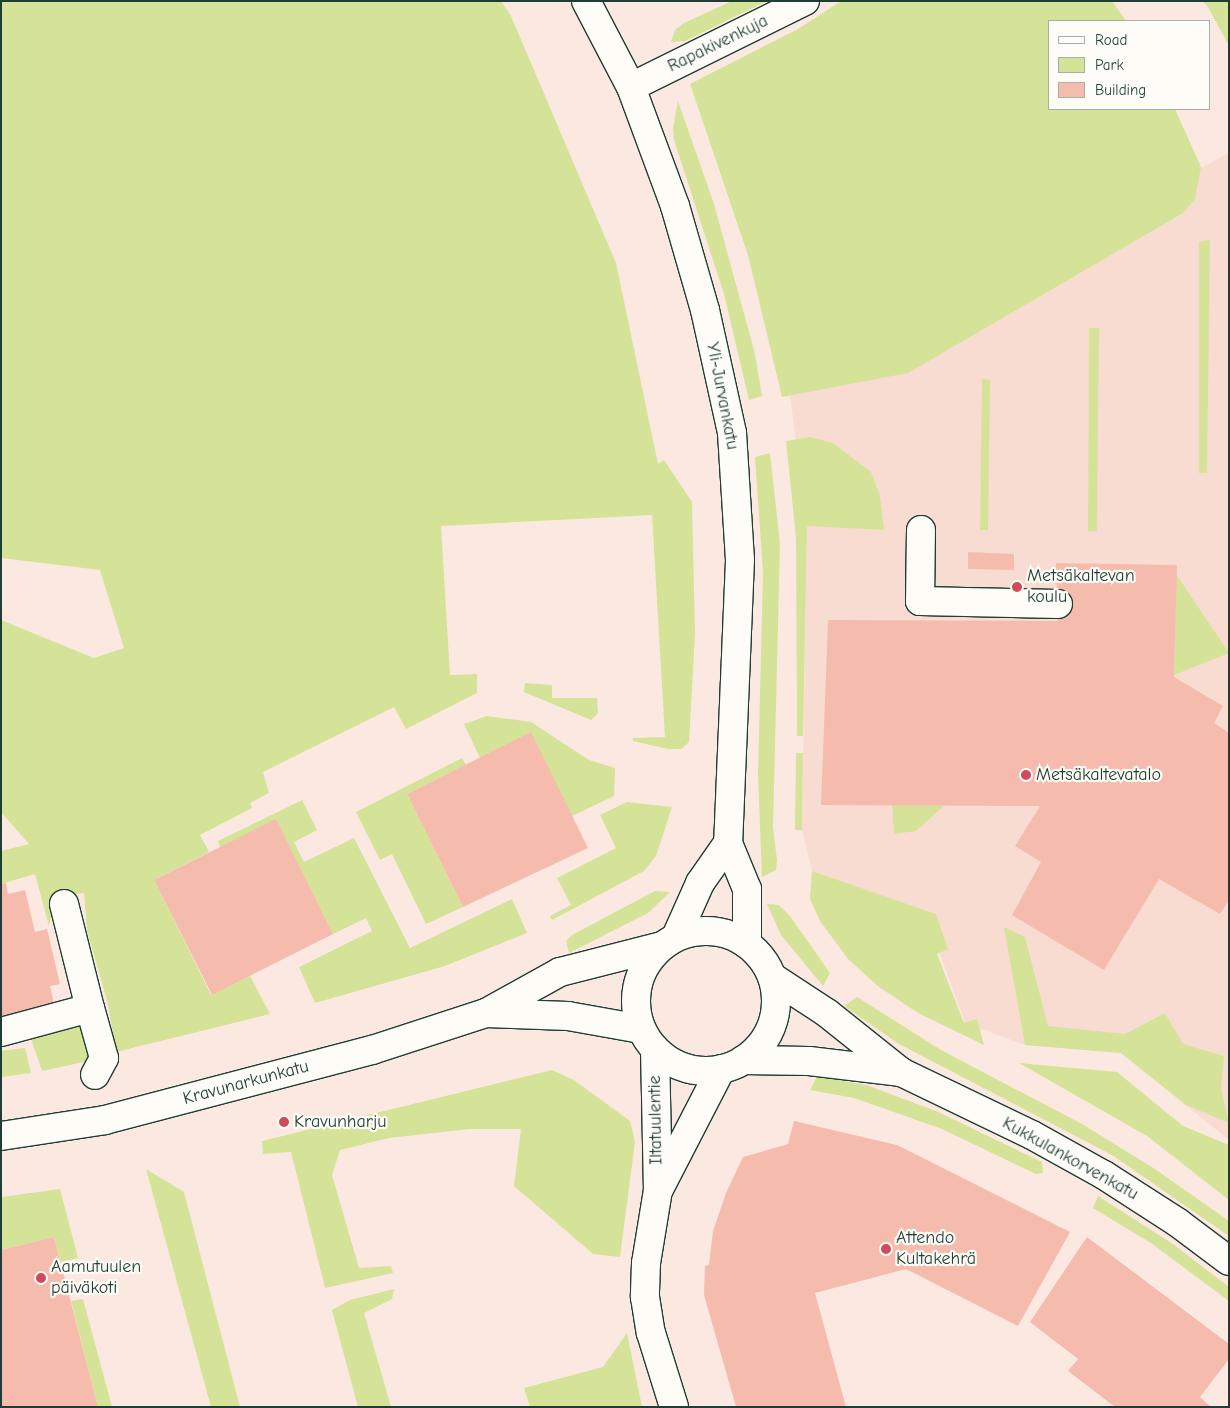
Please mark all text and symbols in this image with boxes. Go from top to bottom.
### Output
street label: Rapakivenkuja [664,10,772,78]
legend [1048,20,1210,110]
text: Road [1095,31,1127,49]
text: Park [1095,56,1124,74]
text: Building [1095,81,1146,99]
street label: Yli-Jurvankatu [701,340,743,452]
place label: Metsäkaltevan koulu [1027,566,1135,608]
marker: Metsäkaltevan koulu [1011,581,1023,593]
place label: Metsäkaltevatalo [1036,764,1161,786]
marker: Metsäkaltevatalo [1020,769,1032,781]
street label: Kravunarkunkatu [181,1056,311,1110]
street label: Iltatuulentie [644,1075,668,1165]
place label: Kravunharju [294,1111,386,1133]
street label: Kukkulankorvenkatu [998,1113,1142,1205]
marker: Kravunharju [278,1116,290,1128]
place label: Attendo Kultakehrä [896,1228,976,1270]
marker: Attendo Kultakehrä [880,1243,892,1255]
place label: Aamutuulen päiväkoti [51,1257,141,1300]
marker: Aamutuulen päiväkoti [35,1272,47,1284]

